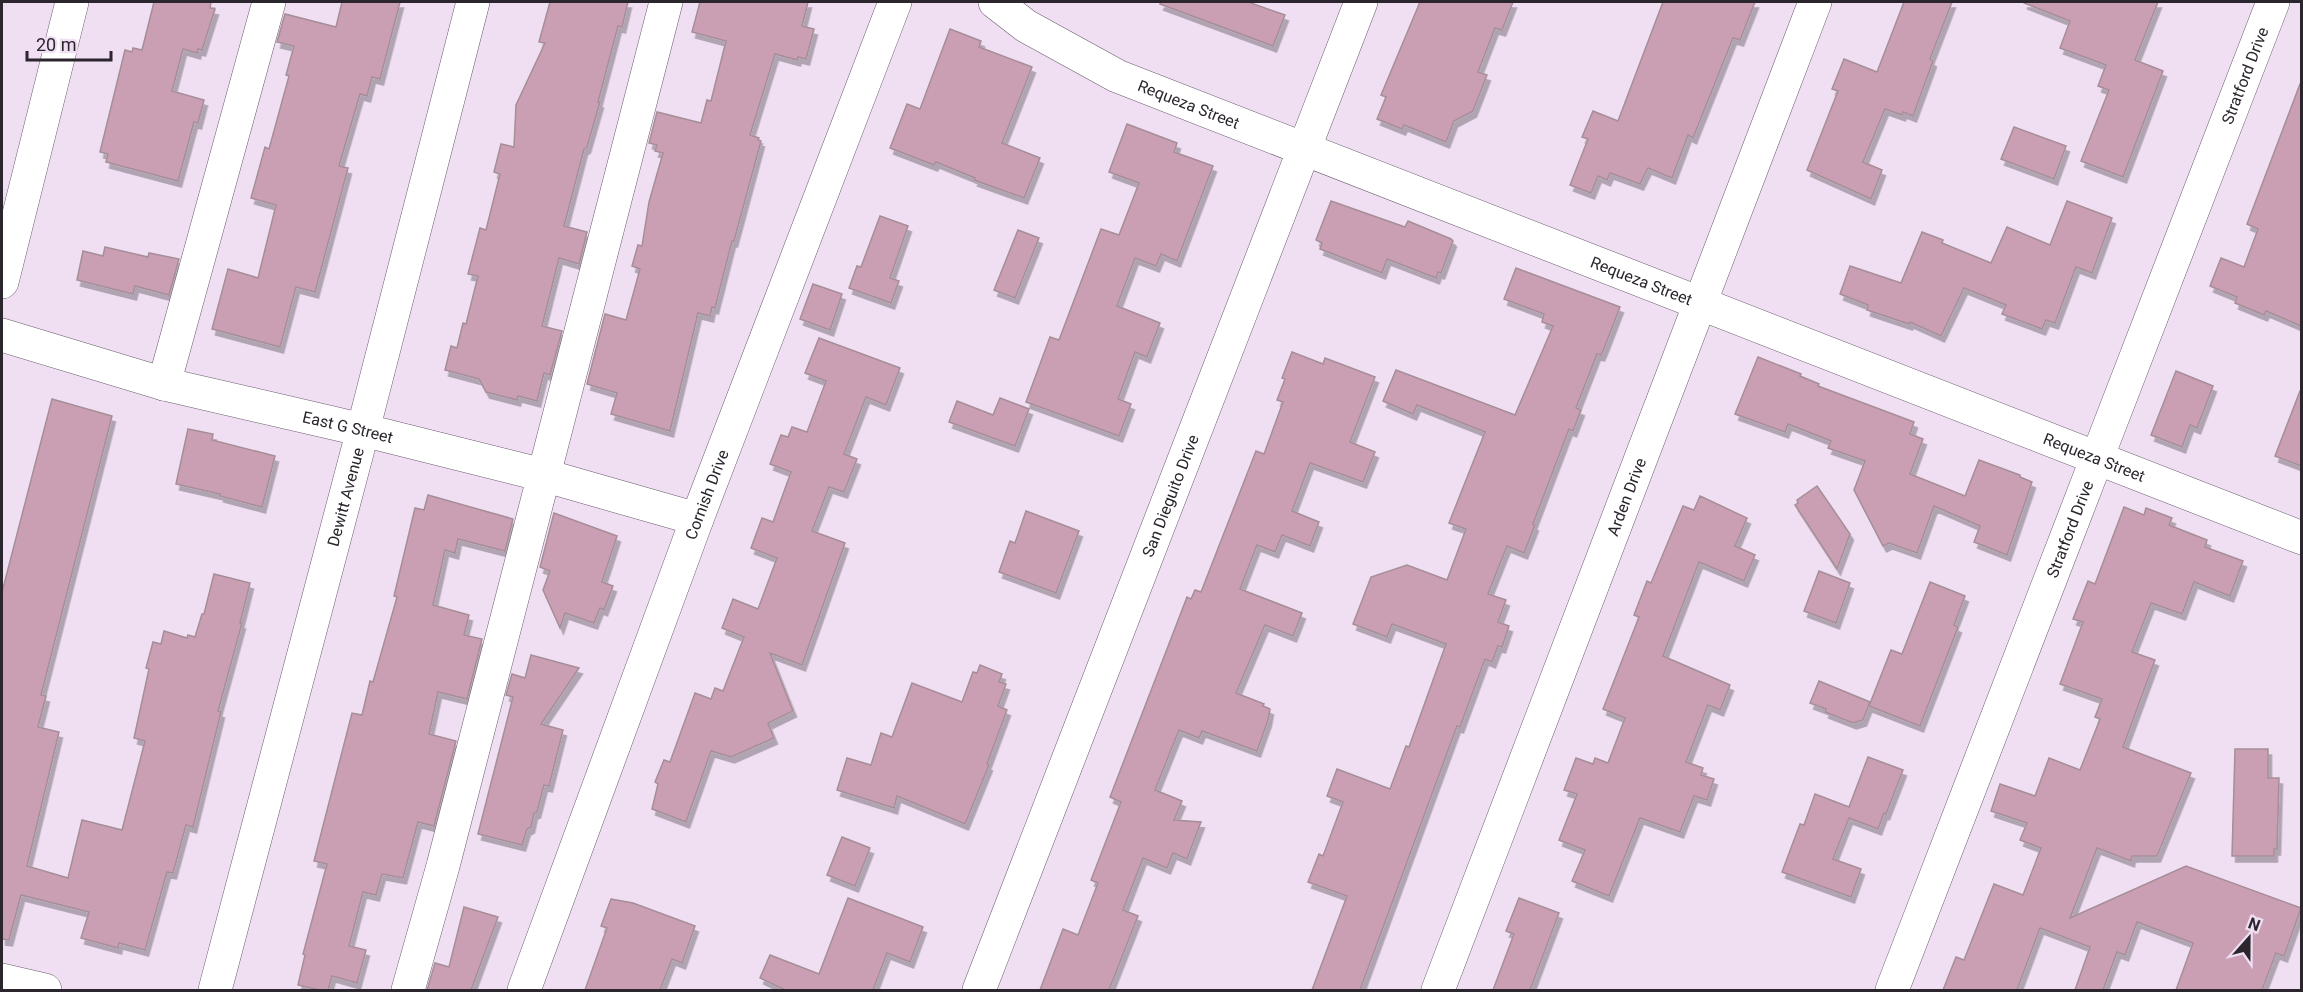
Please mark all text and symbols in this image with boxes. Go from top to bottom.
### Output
scale bar [27,24,111,62]
street label: Stratford Drive [2218,24,2272,127]
text: 20 m [36,34,76,55]
street label: Requeza Street [1135,76,1242,133]
street label: Requeza Street [1588,253,1695,309]
street label: East G Street [301,407,395,447]
street label: Requeza Street [2041,429,2148,486]
street label: San Dieguito Drive [1138,432,1203,560]
street label: Dewitt Avenue [324,445,368,549]
street label: Cornish Drive [681,447,733,542]
street label: Arden Drive [1603,455,1650,539]
street label: Stratford Drive [2043,478,2097,581]
north arrow [2219,908,2279,968]
text: N [2246,914,2263,935]

